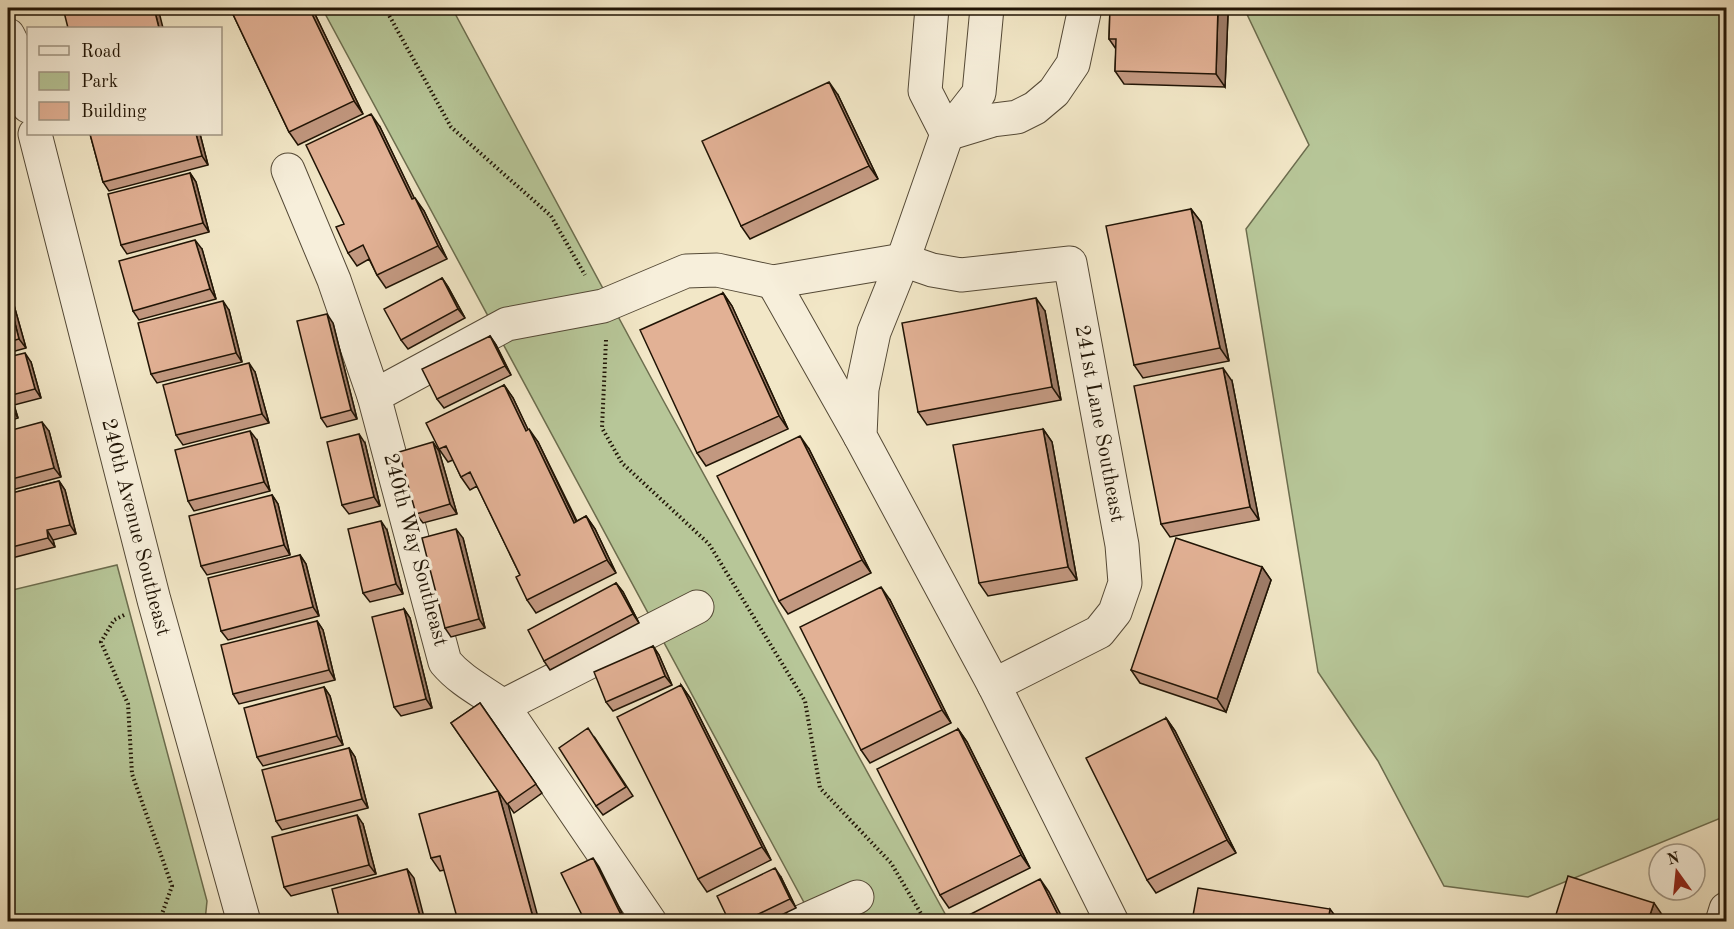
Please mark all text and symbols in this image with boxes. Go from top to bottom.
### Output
legend [27,27,222,135]
text: Road [81,43,121,61]
text: Park [81,73,118,91]
text: Building [81,103,147,121]
street label: 241st Lane Southeast [1071,323,1128,524]
street label: 240th Avenue Southeast [98,416,174,638]
street label: 240th Way Southeast [379,451,451,649]
north arrow [1647,842,1707,902]
text: N [1666,850,1682,869]

